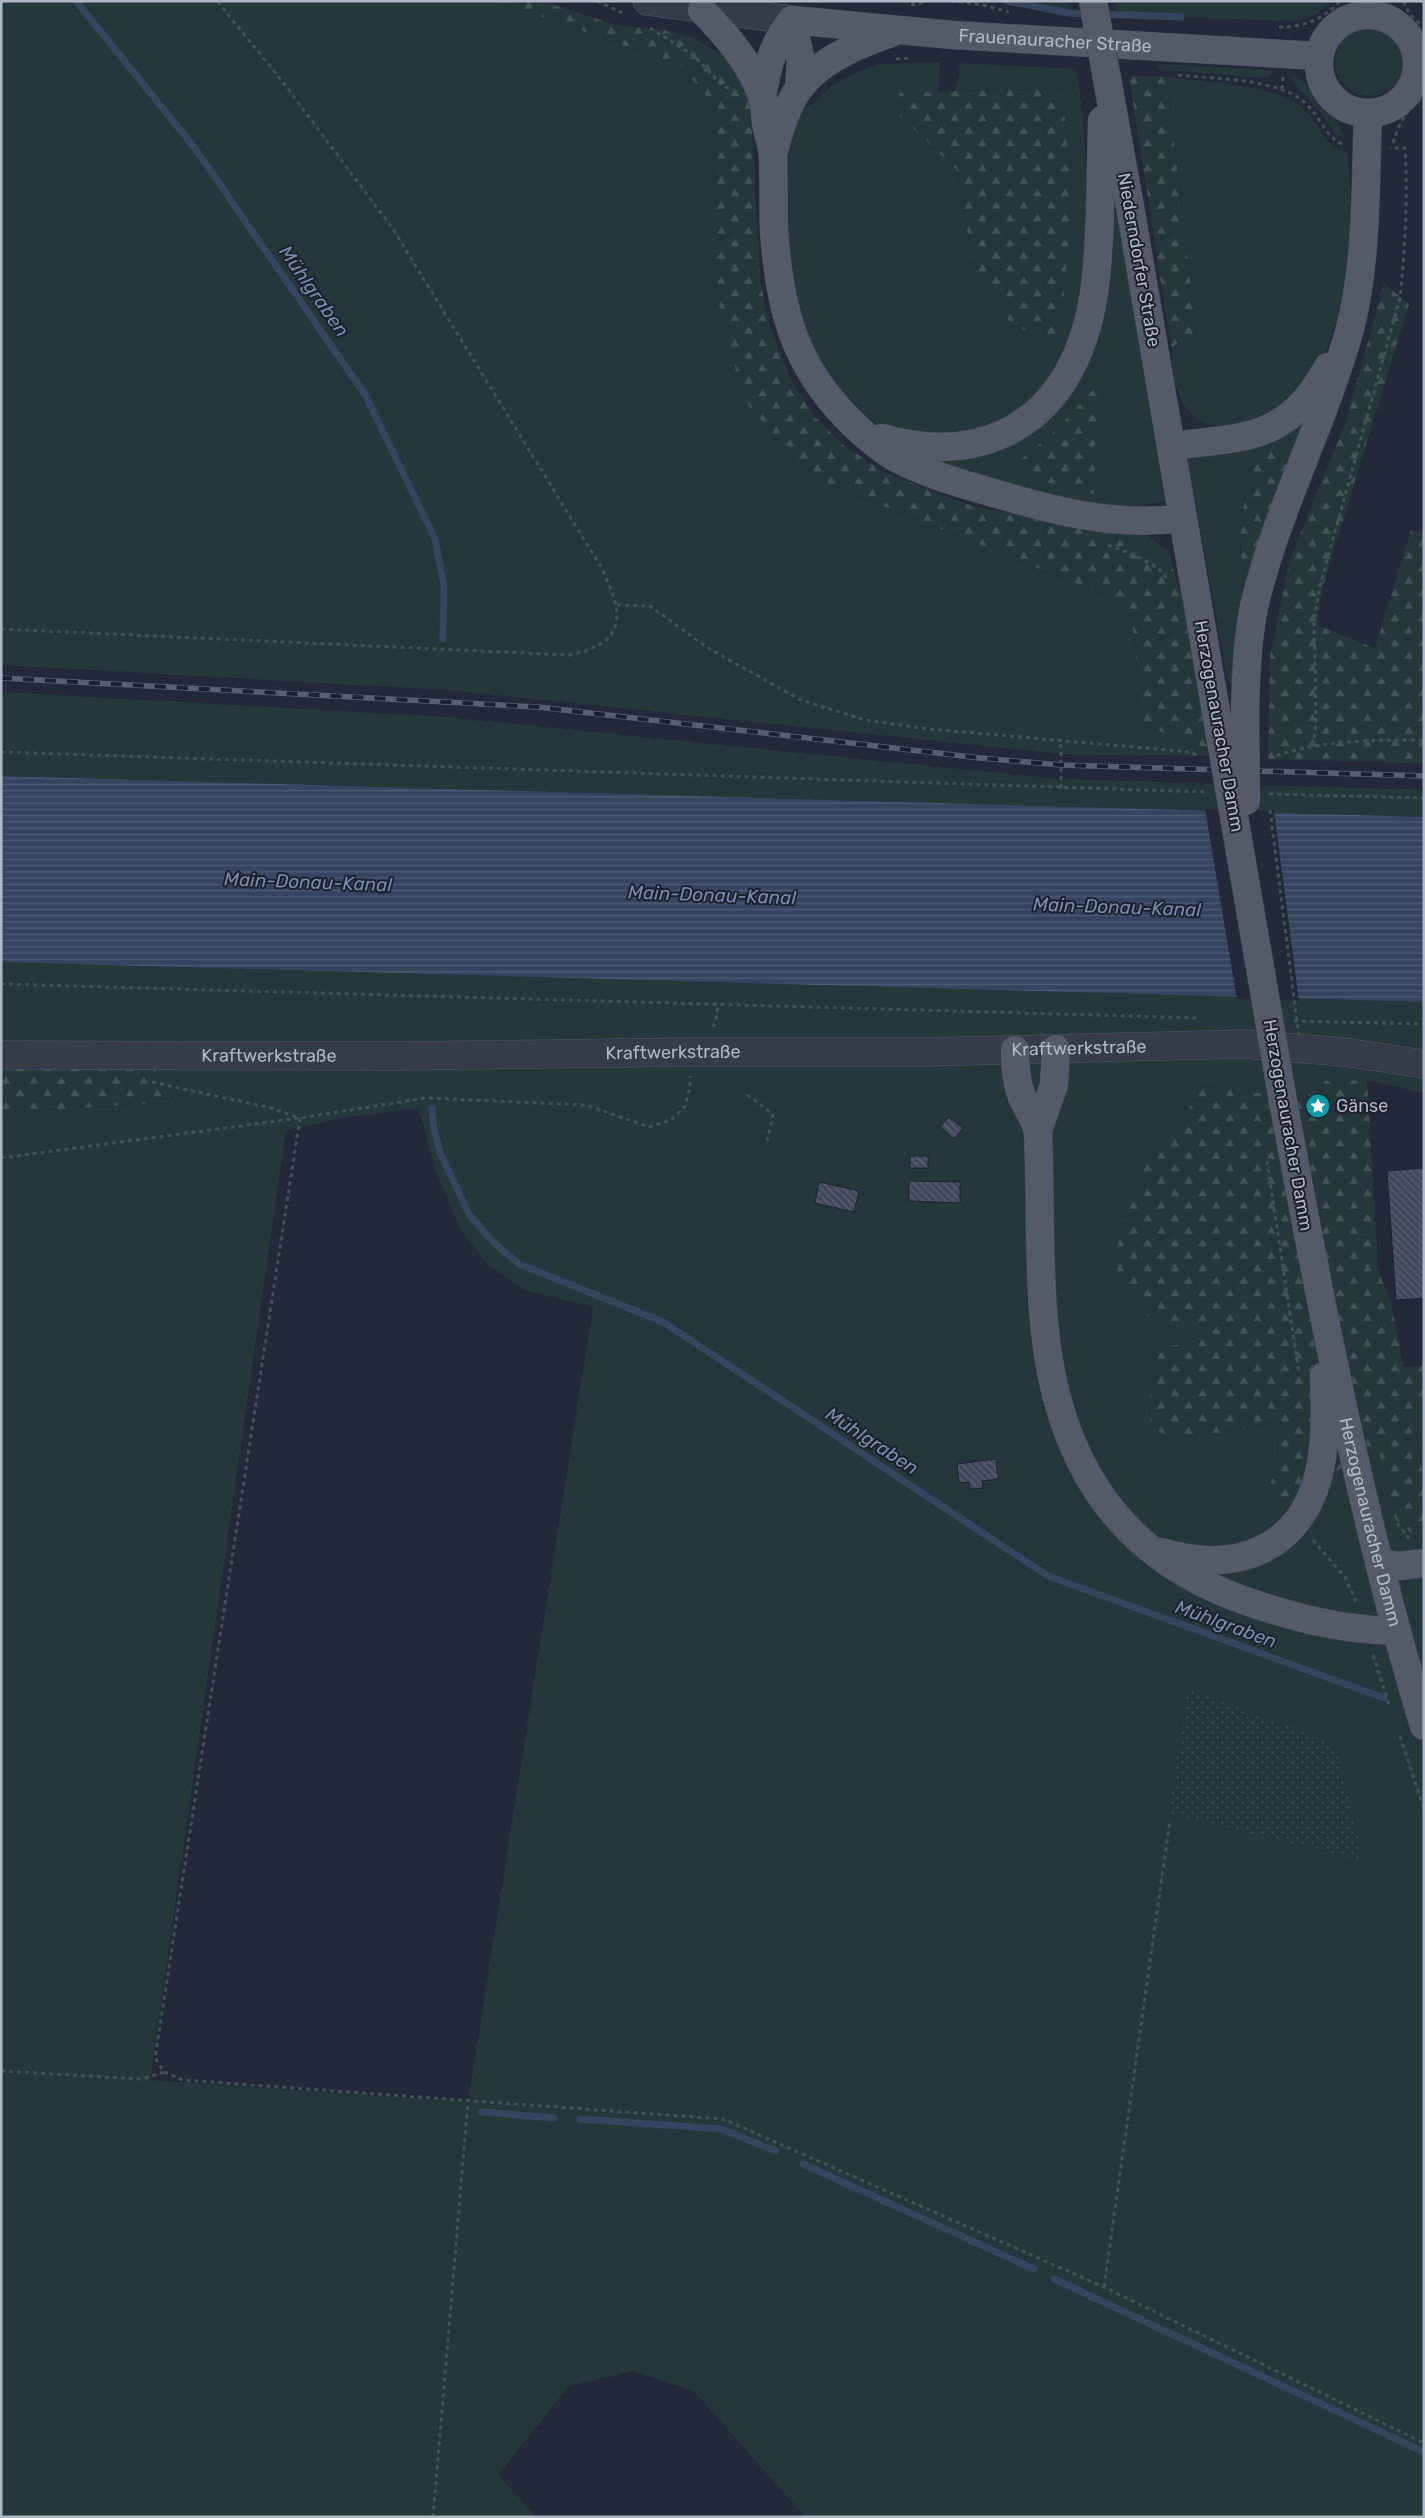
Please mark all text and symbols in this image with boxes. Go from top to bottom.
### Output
street label: Frauenauracher Straße [958,24,1152,57]
street label: Niederndorfer Straße [1113,171,1165,349]
water label: Mühlgraben [274,241,354,341]
street label: Herzogenauracher Damm [1190,618,1248,834]
water label: Main-Donau-Kanal [224,868,393,896]
water label: Main-Donau-Kanal [628,881,797,909]
water label: Main-Donau-Kanal [1033,893,1202,921]
street label: Herzogenauracher Damm [1259,1017,1317,1233]
street label: Kraftwerkstraße [1011,1035,1147,1061]
street label: Kraftwerkstraße [605,1041,741,1064]
street label: Kraftwerkstraße [201,1045,337,1067]
place icon: Gänse [1305,1093,1331,1119]
place label: Gänse [1336,1095,1388,1117]
water label: Mühlgraben [821,1403,923,1479]
street label: Herzogenauracher Damm [1335,1415,1406,1629]
water label: Mühlgraben [1172,1595,1280,1653]

